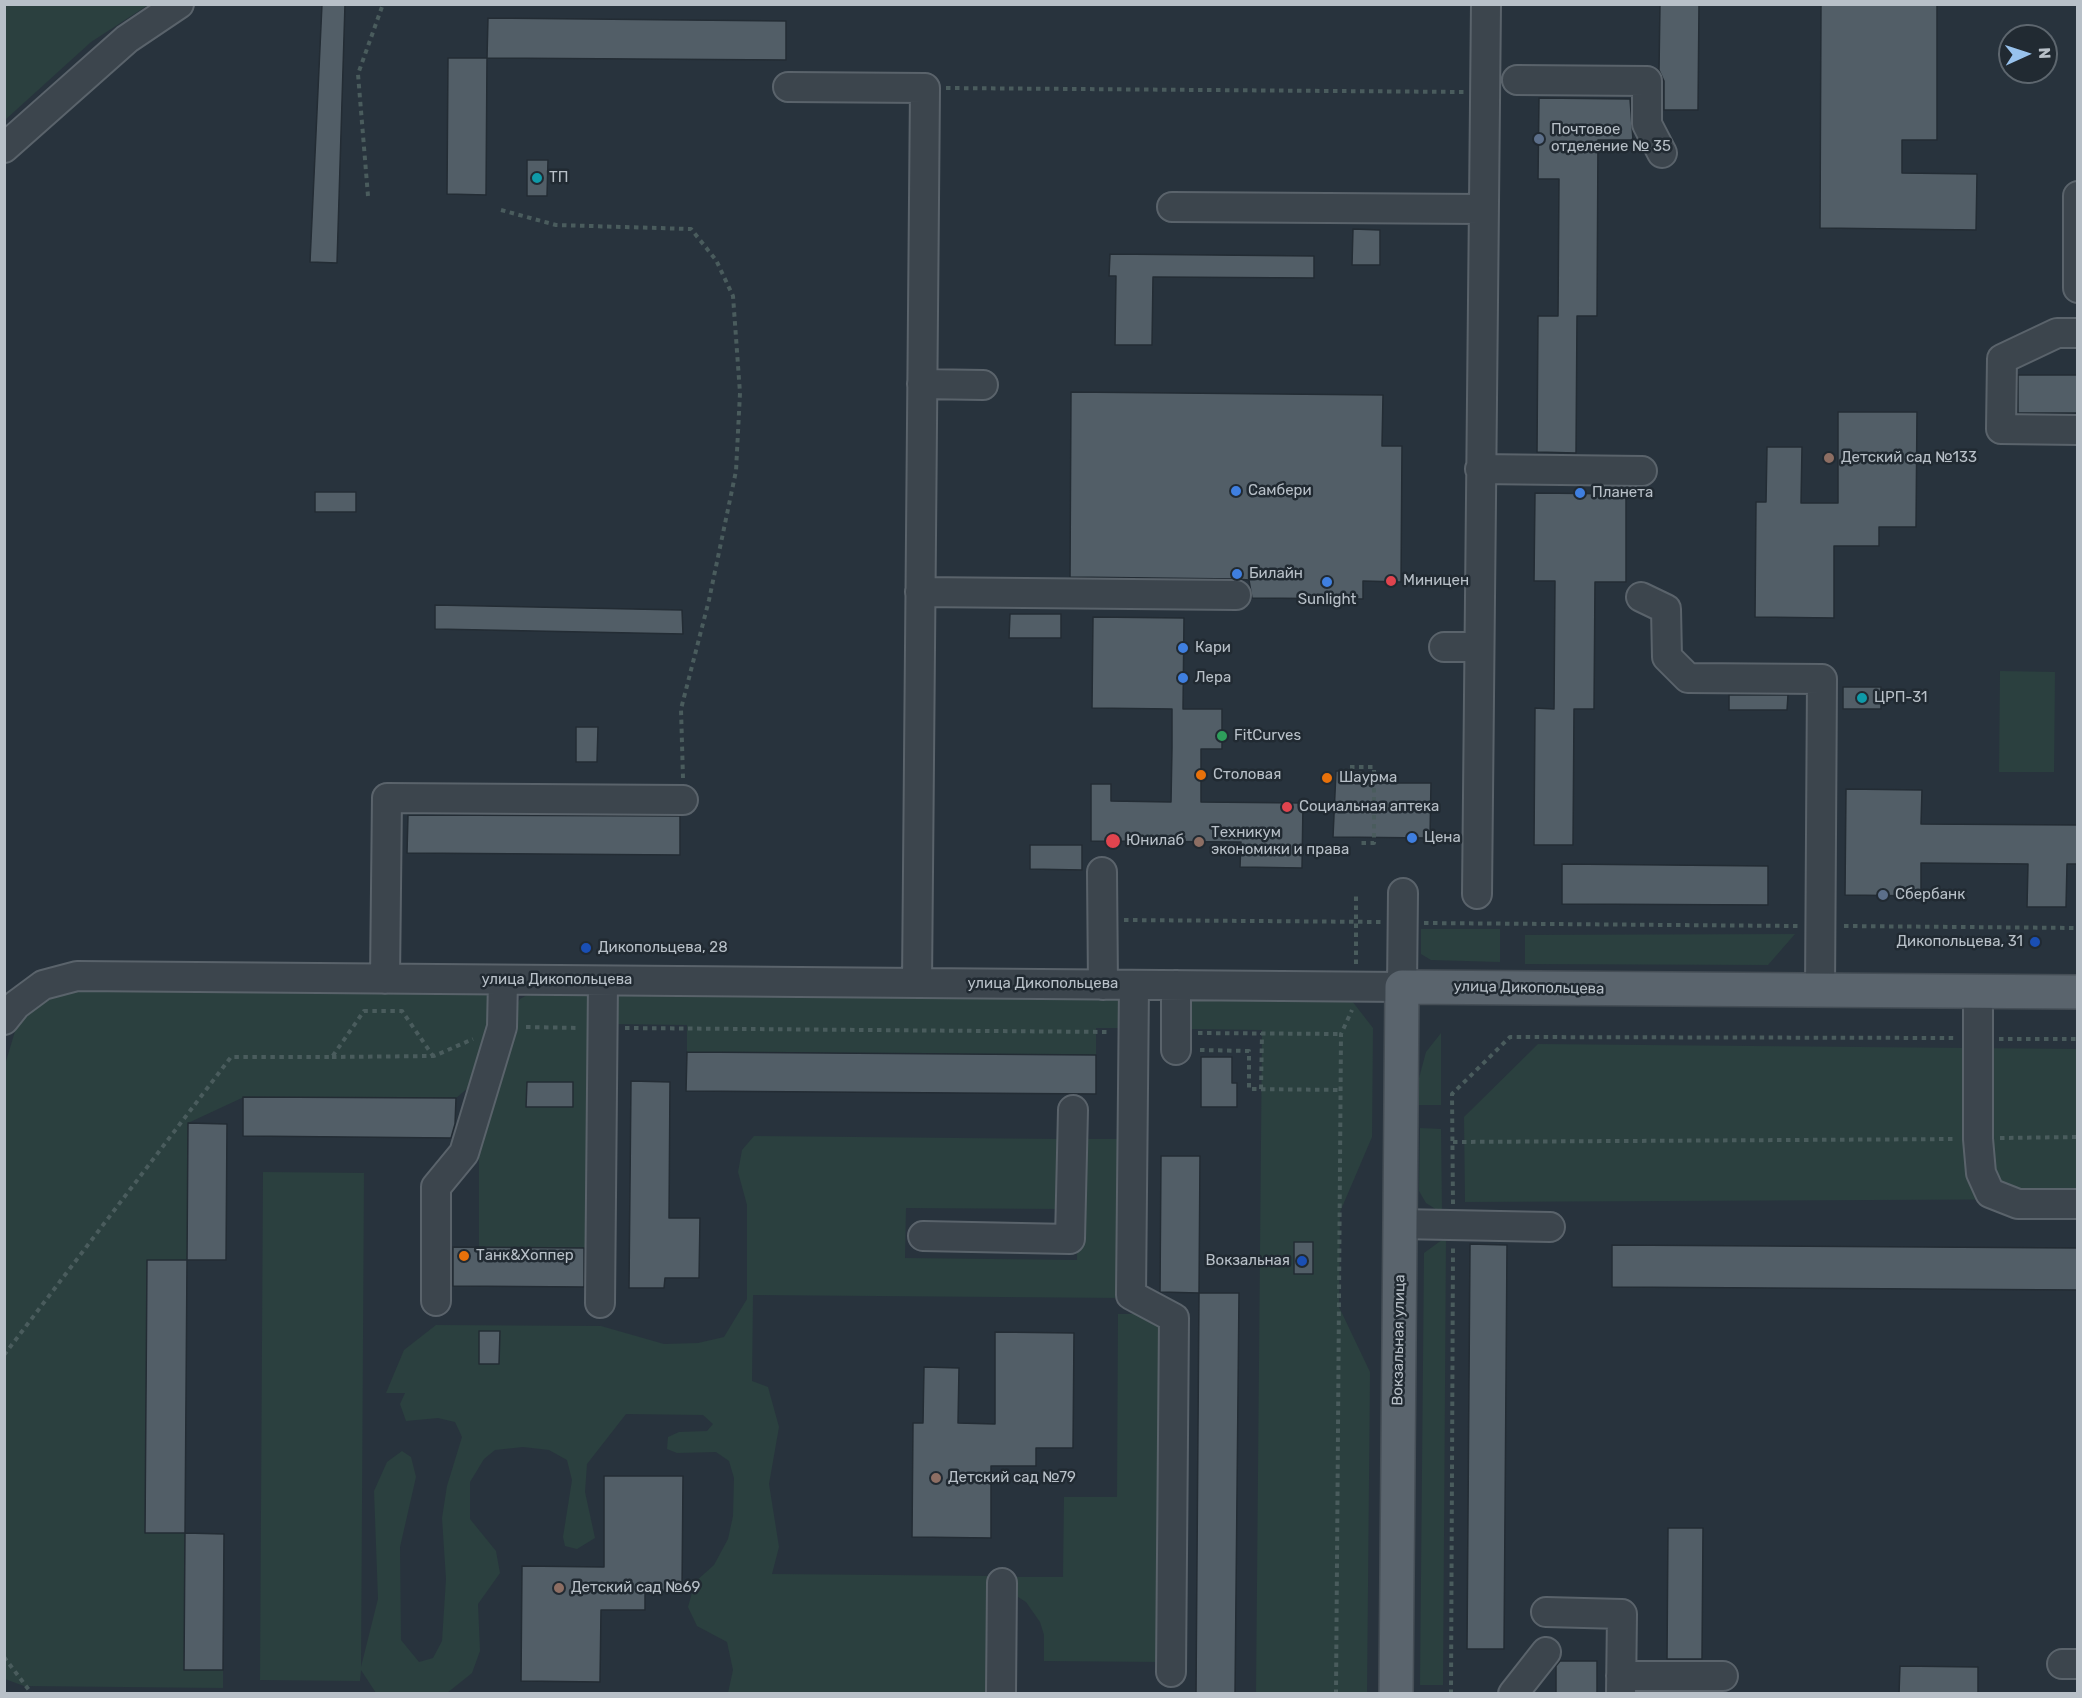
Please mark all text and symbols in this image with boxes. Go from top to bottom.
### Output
north arrow [1998,24,2058,84]
text: N [2035,47,2054,59]
place label: Почтовое отделение № 35 [1551,121,1671,156]
marker: Почтовое отделение № 35 [1532,132,1546,146]
place label: ТП [549,169,568,187]
marker: ТП [530,171,544,185]
place label: Детский сад №133 [1841,449,1977,467]
marker: Детский сад №133 [1822,451,1836,465]
place label: Самбери [1248,482,1312,500]
marker: Самбери [1229,484,1243,498]
place label: Планета [1592,484,1653,502]
marker: Планета [1573,486,1587,500]
place label: Билайн [1249,565,1303,583]
marker: Билайн [1230,567,1244,581]
place label: Миницен [1403,572,1469,590]
marker: Миницен [1384,574,1398,588]
marker: Sunlight [1320,575,1334,589]
place label: Sunlight [1298,591,1356,609]
place label: Кари [1195,639,1231,657]
marker: Кари [1176,641,1190,655]
place label: Лера [1195,669,1231,687]
marker: Лера [1176,671,1190,685]
place label: ЦРП-31 [1874,689,1927,707]
marker: ЦРП-31 [1855,691,1869,705]
place label: FitCurves [1234,727,1301,745]
marker: FitCurves [1215,729,1229,743]
place label: Столовая [1213,766,1281,784]
marker: Столовая [1194,768,1208,782]
place label: Шаурма [1339,769,1397,787]
marker: Шаурма [1320,771,1334,785]
place label: Социальная аптека [1299,798,1439,816]
marker: Социальная аптека [1280,800,1294,814]
place label: Техникум экономики и права [1211,824,1349,859]
place label: Цена [1424,829,1461,847]
marker: Цена [1405,831,1419,845]
marker: Юнилаб [1104,832,1122,850]
place label: Юнилаб [1126,832,1184,850]
marker: Техникум экономики и права [1192,835,1206,849]
place label: Сбербанк [1895,886,1965,904]
marker: Сбербанк [1876,888,1890,902]
place label: Дикопольцева, 31 [1896,933,2023,951]
marker: Дикопольцева, 31 [2028,935,2042,949]
place label: Дикопольцева, 28 [598,939,728,957]
marker: Дикопольцева, 28 [579,941,593,955]
street label: улица Дикопольцева [482,971,632,989]
street label: улица Дикопольцева [968,975,1118,993]
street label: улица Дикопольцева [1453,978,1605,998]
place label: Танк&Хоппер [476,1247,574,1265]
marker: Танк&Хоппер [457,1249,471,1263]
place label: Вокзальная [1206,1252,1290,1270]
marker: Вокзальная [1295,1254,1309,1268]
street label: Вокзальная улица [1389,1274,1409,1406]
place label: Детский сад №79 [948,1469,1076,1487]
marker: Детский сад №79 [929,1471,943,1485]
place label: Детский сад №69 [571,1579,700,1597]
marker: Детский сад №69 [552,1581,566,1595]

